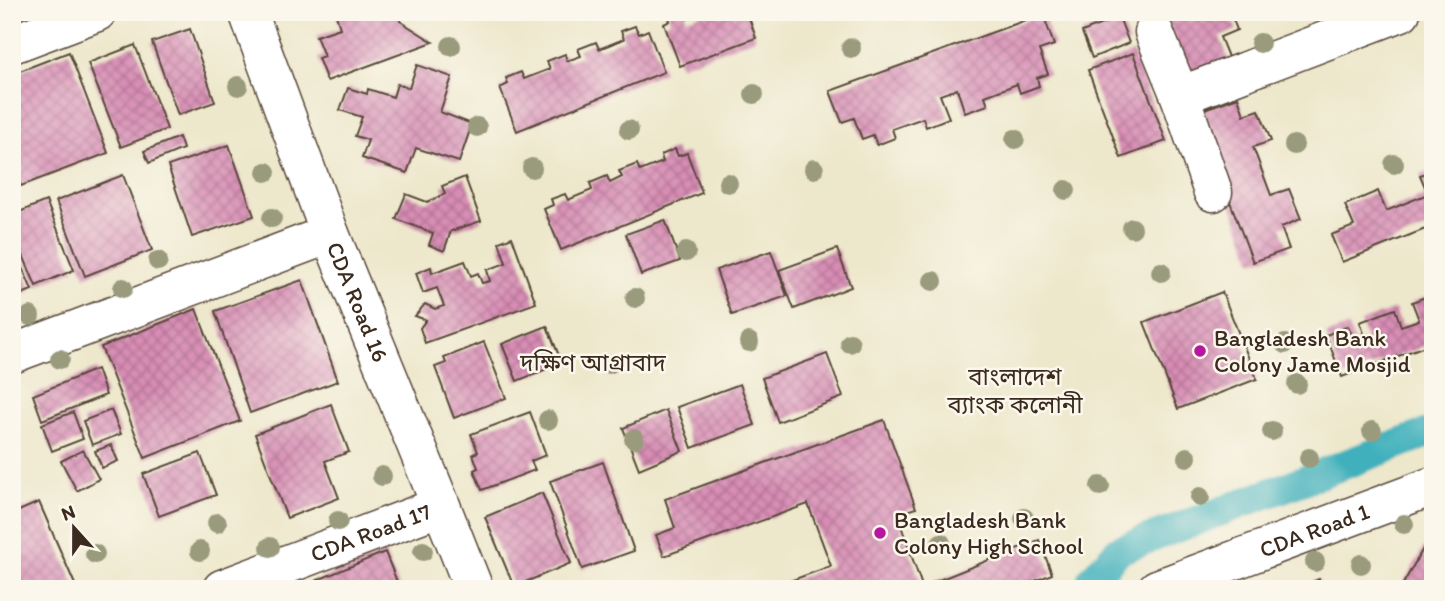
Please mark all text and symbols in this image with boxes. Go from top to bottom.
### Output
street label: CDA Road 16 [321,238,395,366]
place label: Bangladesh Bank Colony Jame Mosjid [1214,324,1411,378]
marker: Bangladesh Bank Colony Jame Mosjid [1192,343,1208,359]
district label: দক্ষিণ আগ্রাবাদ [519,348,666,377]
district label: বাংলাদেশ ব্যাংক কলোনী [946,362,1083,419]
north arrow [38,492,108,562]
street label: CDA Road 17 [307,497,435,568]
street label: CDA Road 1 [1256,497,1374,564]
text: N [58,500,78,526]
place label: Bangladesh Bank Colony High School [894,506,1084,560]
marker: Bangladesh Bank Colony High School [872,525,888,541]

